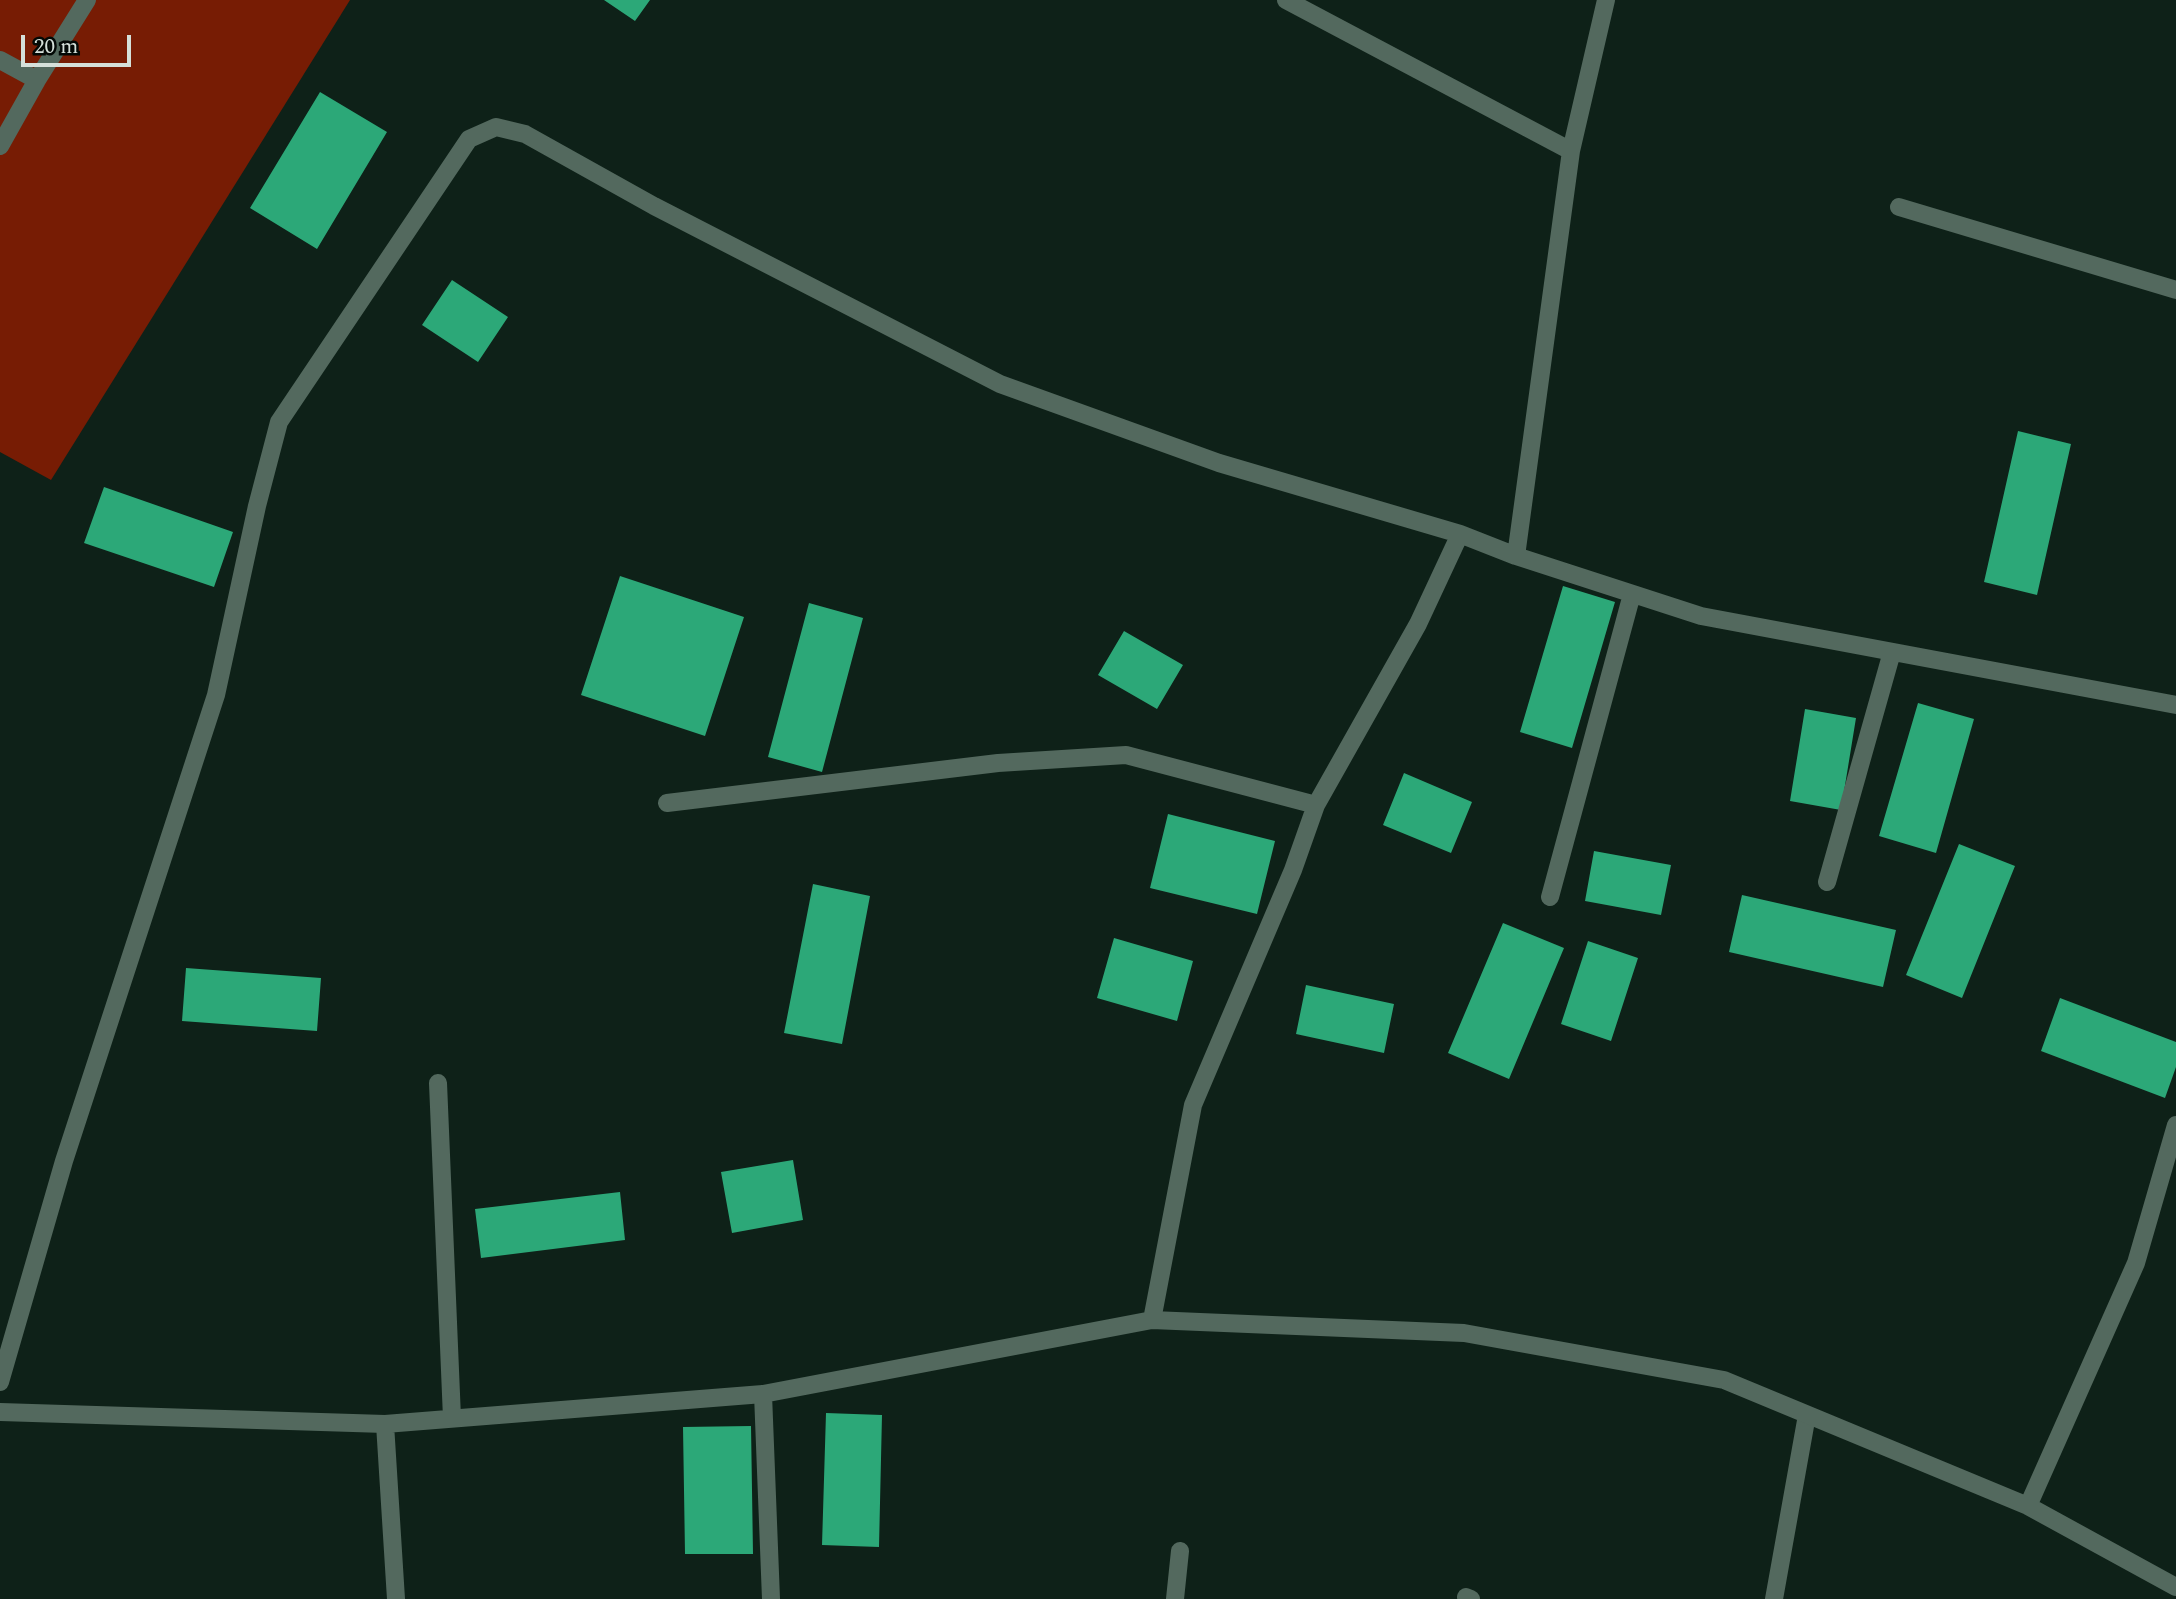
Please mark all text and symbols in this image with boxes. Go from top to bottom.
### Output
scale bar [24,21,135,65]
text: 20 m [34,31,78,63]

